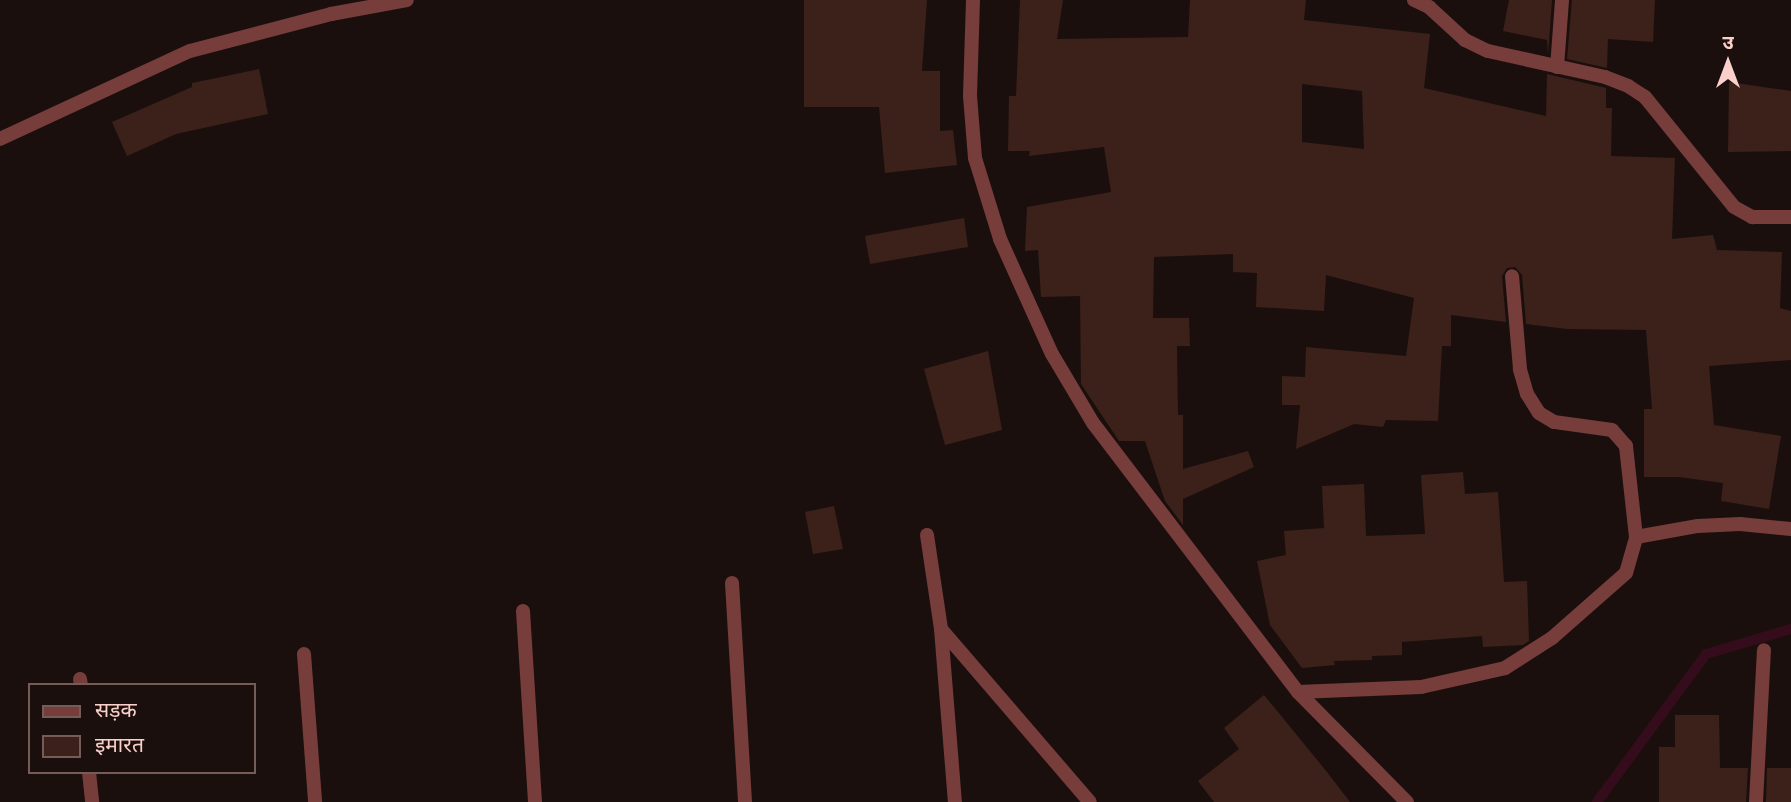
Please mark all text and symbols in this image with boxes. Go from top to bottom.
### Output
north arrow [1693,28,1763,98]
text: उ [1722,31,1734,53]
legend [28,683,256,774]
text: सड़क [95,697,137,721]
text: इमारत [95,732,144,756]

